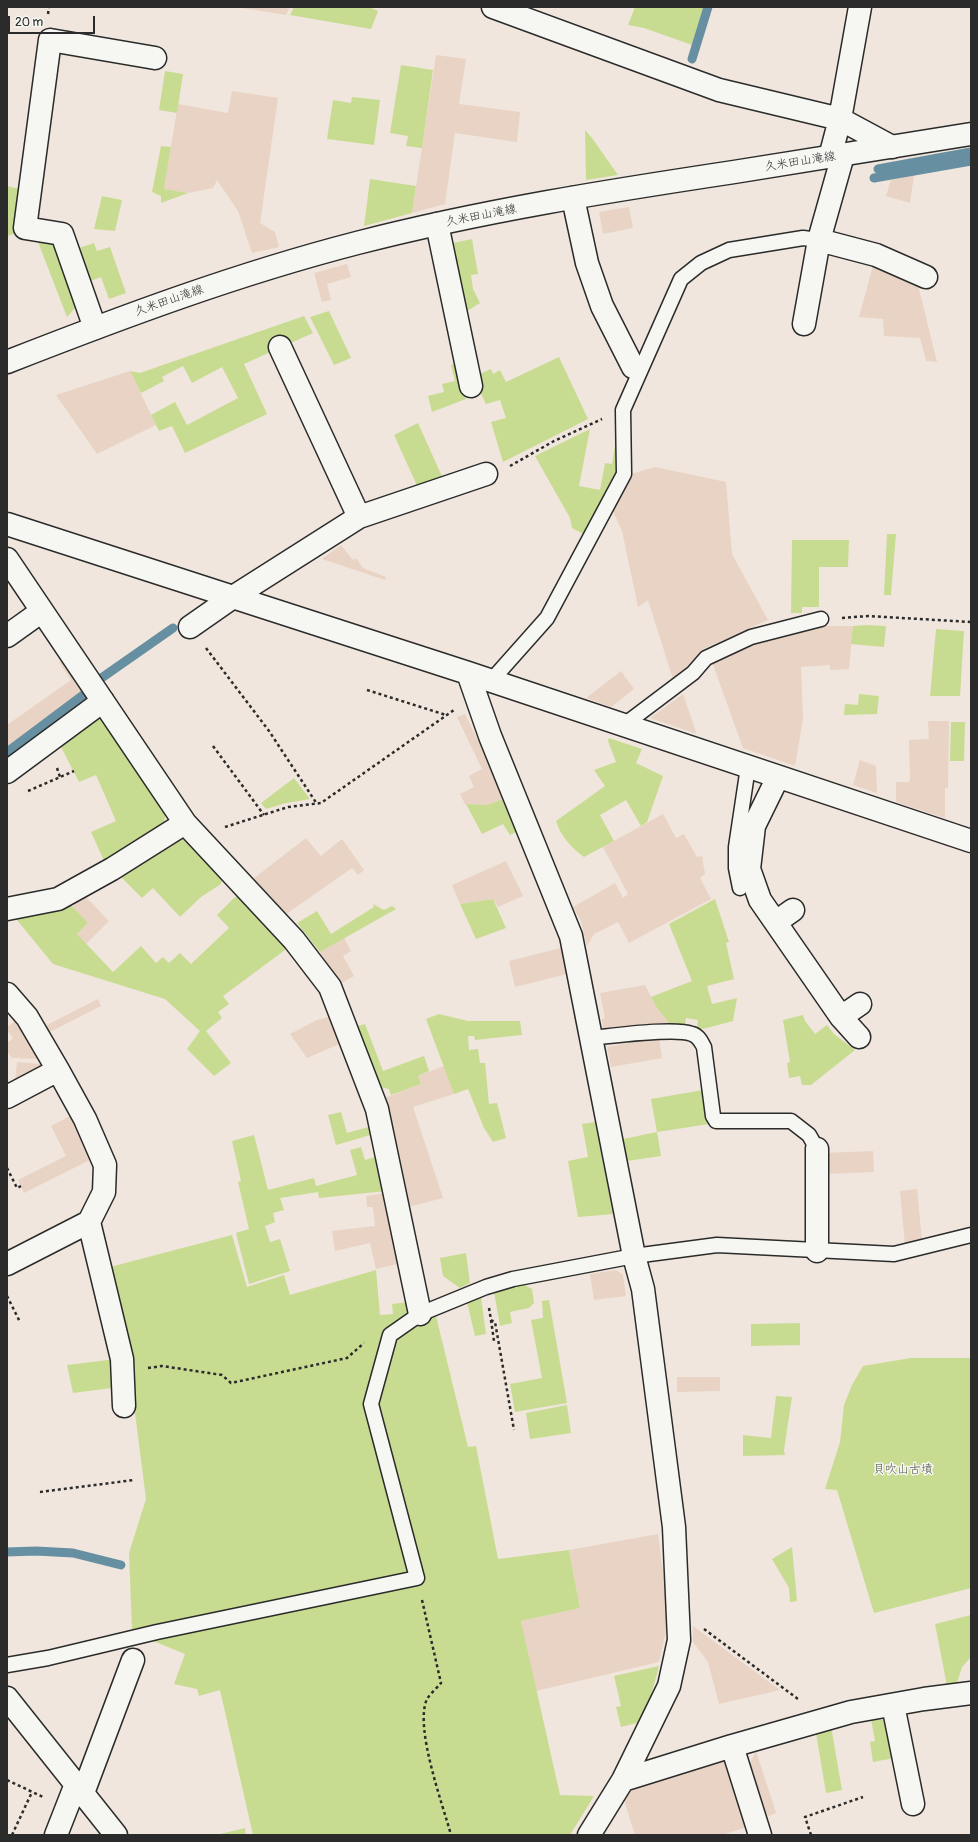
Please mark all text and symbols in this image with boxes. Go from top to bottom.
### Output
scale bar [10,8,97,34]
text: 20 m [15,15,43,30]
street label: 久米田山滝線 [763,149,837,175]
street label: 久米田山滝線 [444,202,518,230]
street label: 久米田山滝線 [133,282,205,320]
park label: 貝吹山古墳 [873,1463,933,1477]

